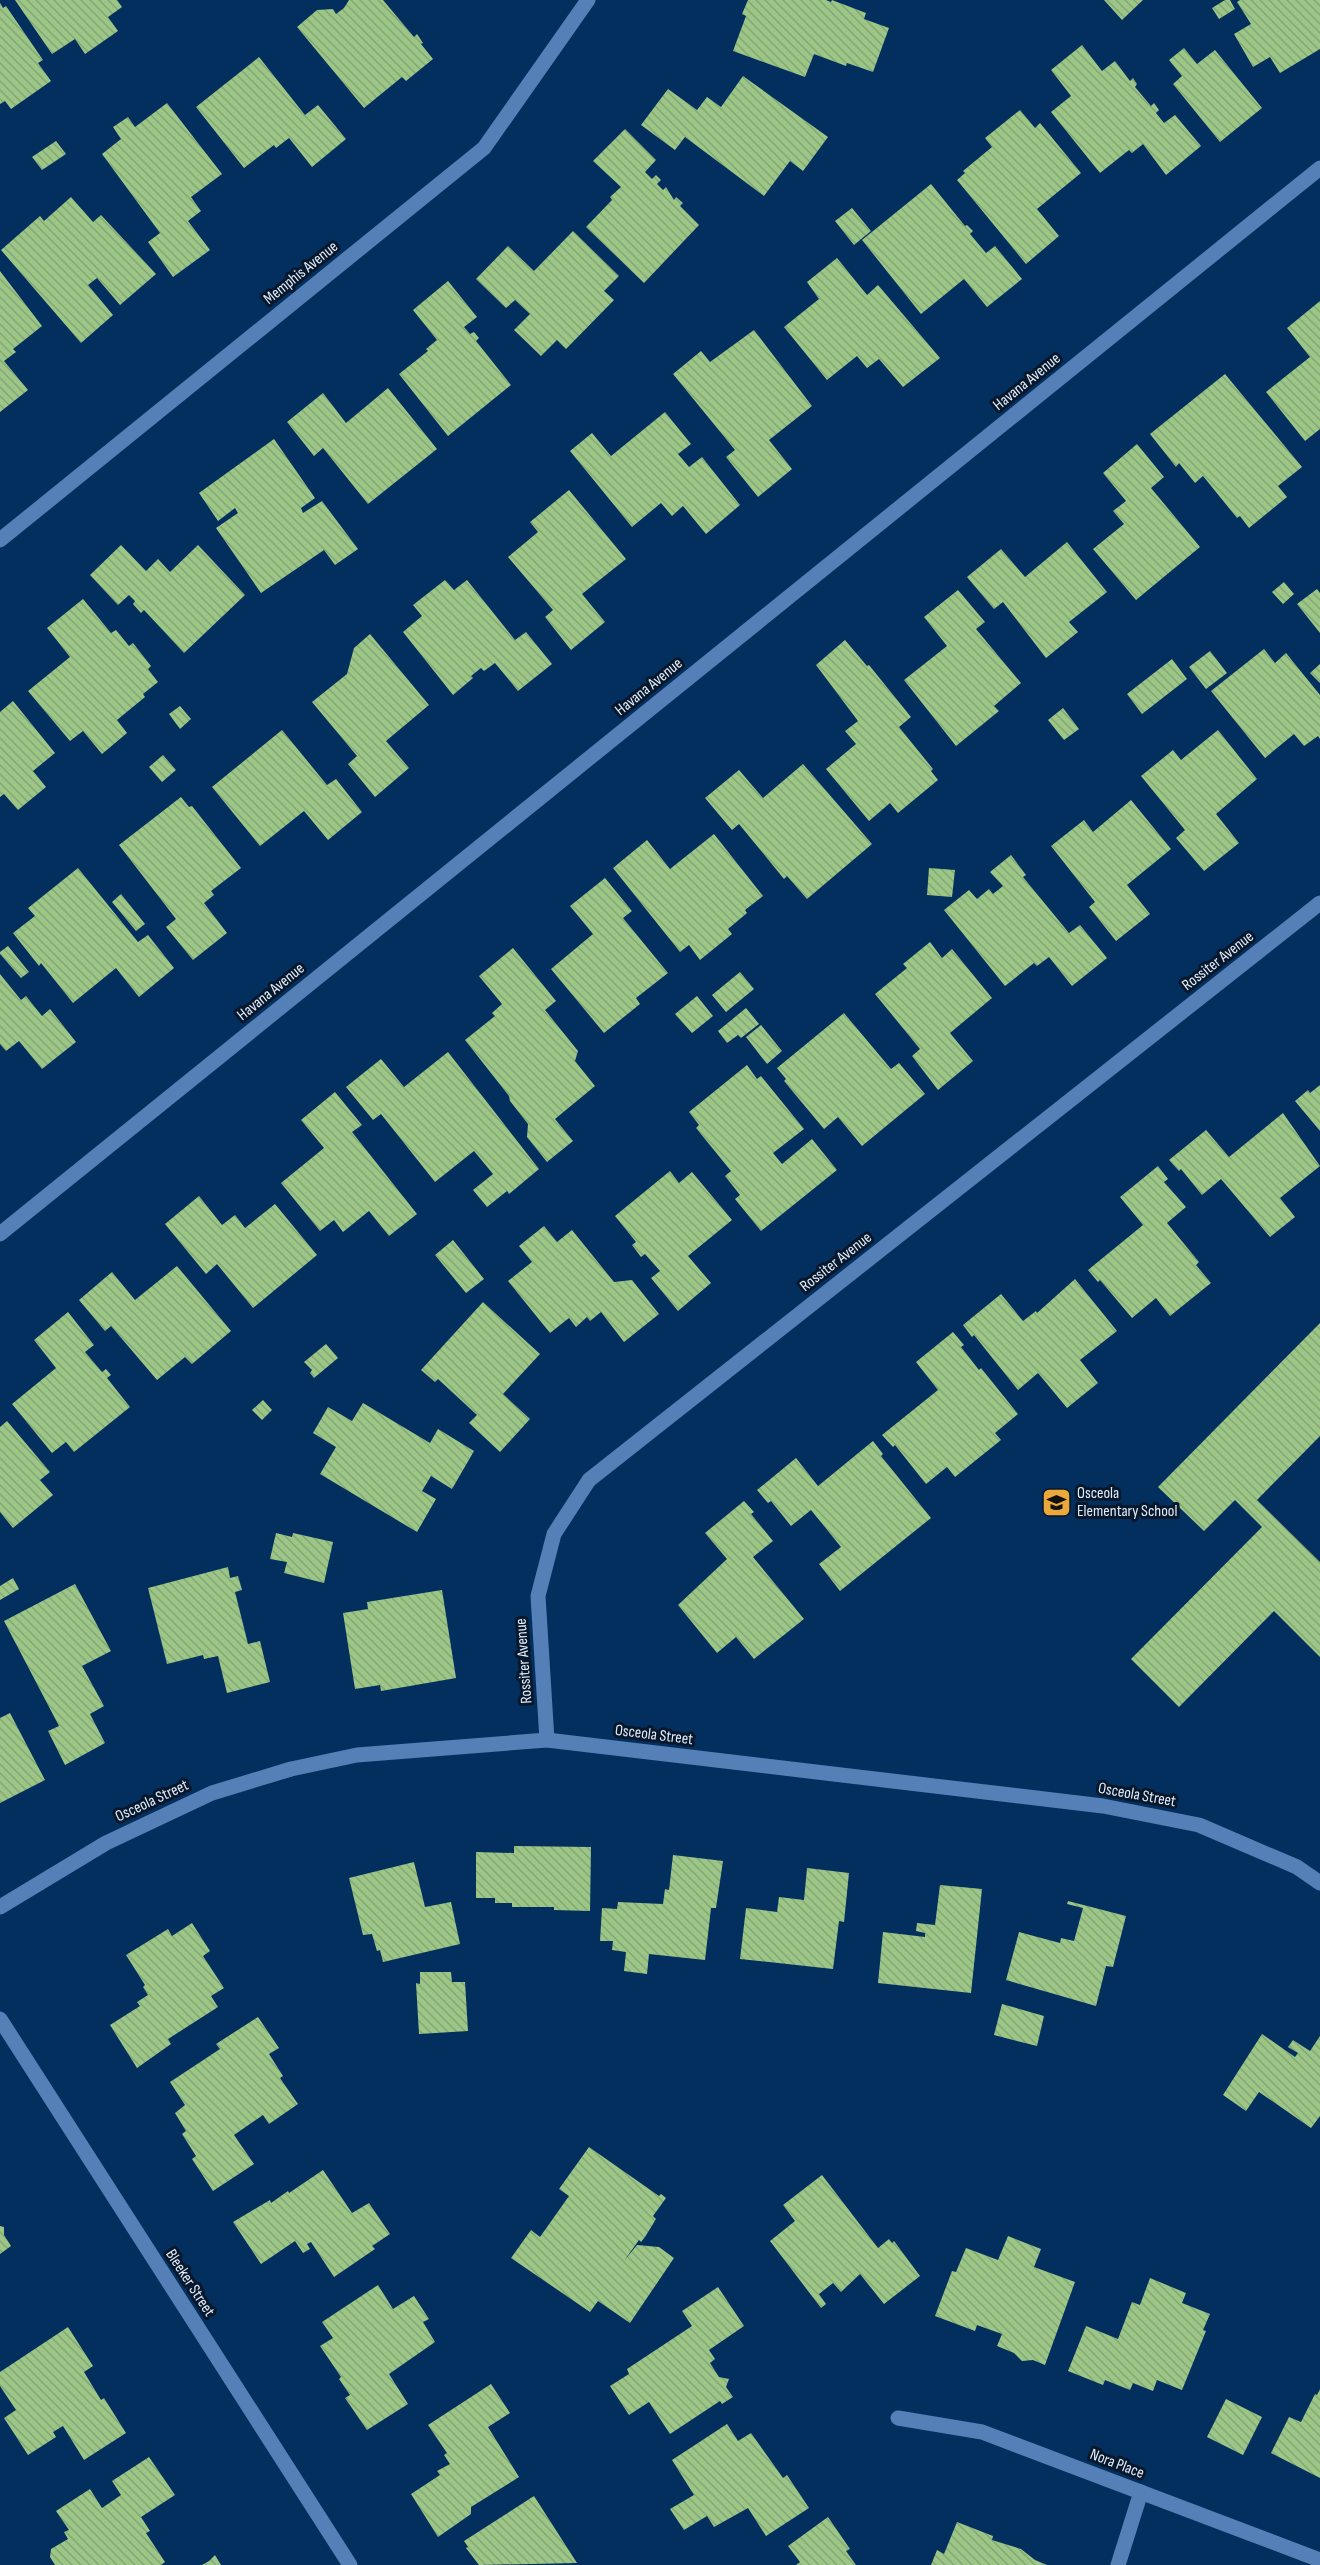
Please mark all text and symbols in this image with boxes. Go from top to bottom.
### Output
street label: Memphis Avenue [260,237,342,309]
street label: Havana Avenue [990,349,1064,415]
street label: Havana Avenue [612,654,686,720]
street label: Rossiter Avenue [1178,927,1258,995]
street label: Havana Avenue [234,959,308,1025]
street label: Rossiter Avenue [796,1228,876,1296]
place label: Osceola Elementary School [1077,1484,1177,1521]
school or university icon: Osceola Elementary School [1040,1486,1072,1518]
street label: Rossiter Avenue [512,1618,536,1704]
street label: Osceola Street [614,1721,694,1749]
street label: Osceola Street [112,1776,192,1826]
street label: Osceola Street [1097,1779,1177,1811]
street label: Bleeker Street [161,2246,219,2320]
street label: Nora Place [1087,2445,1147,2483]

